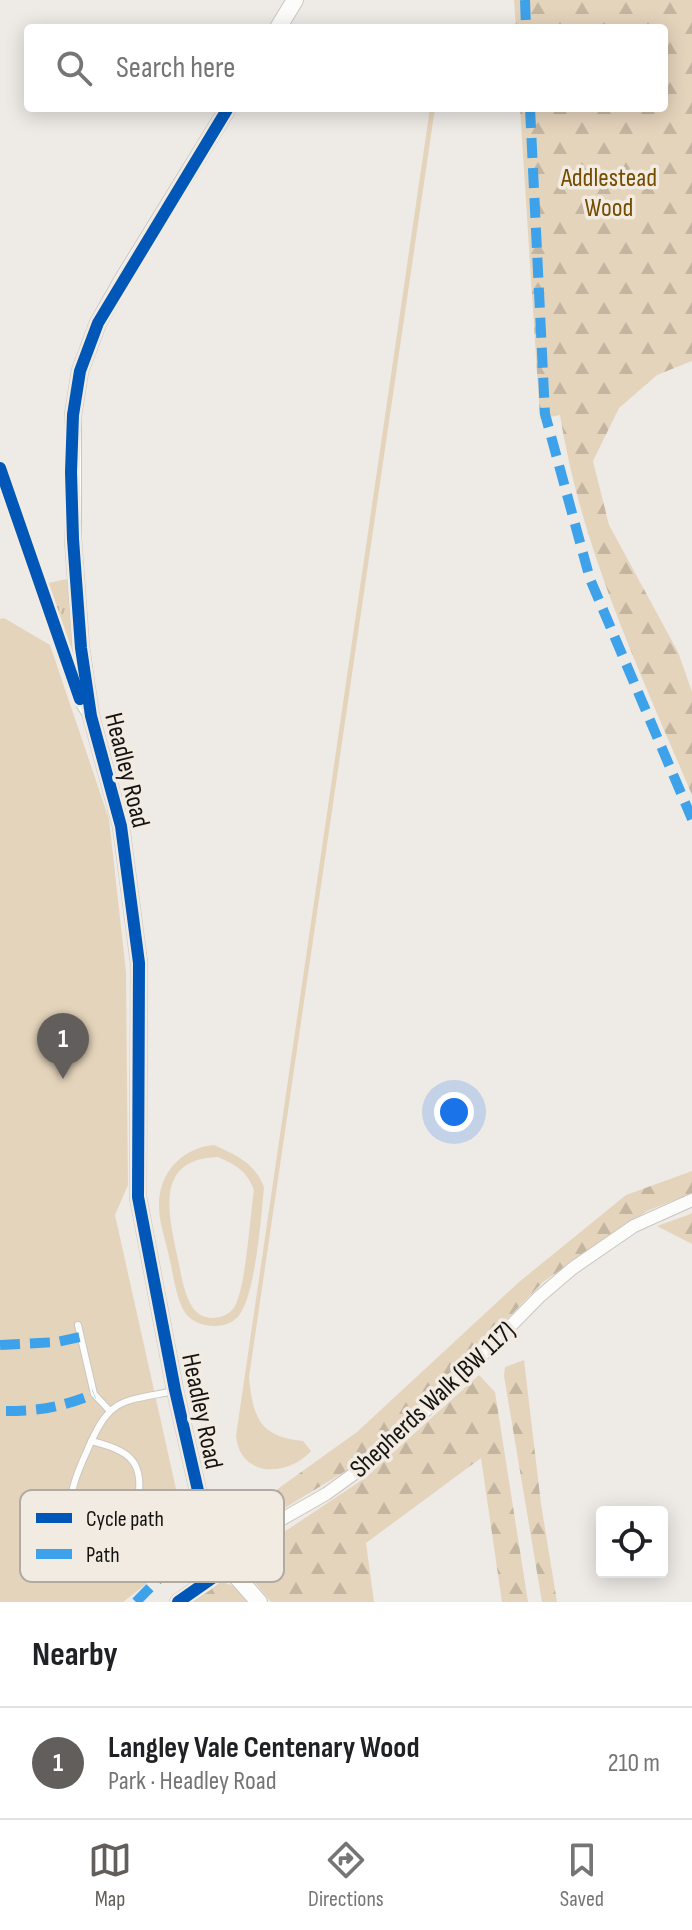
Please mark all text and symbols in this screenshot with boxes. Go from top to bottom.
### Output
search box [24,24,668,112]
icon: search [52,46,96,90]
text: Search here [116,50,235,86]
park label: Addlestead Wood [560,163,657,224]
street label: Headley Road [97,710,156,831]
pin: 1 [37,1013,89,1079]
your location [434,1092,474,1132]
street label: Shepherds Walk (BW 117) [344,1316,522,1485]
street label: Headley Road [174,1351,229,1472]
legend [20,1490,284,1582]
text: Cycle path [86,1506,164,1533]
map controls [596,1506,668,1578]
button: locate [596,1506,668,1578]
text: Path [86,1542,120,1569]
text: Nearby [32,1634,118,1675]
text: Langley Vale Centenary Wood [108,1730,420,1766]
text: 1 [53,1748,63,1779]
text: 210 m [608,1748,660,1779]
text: Park · Headley Road [108,1766,277,1797]
tab: Map [88,1838,132,1913]
tab: Directions [308,1838,384,1913]
tab: Saved [560,1838,604,1913]

